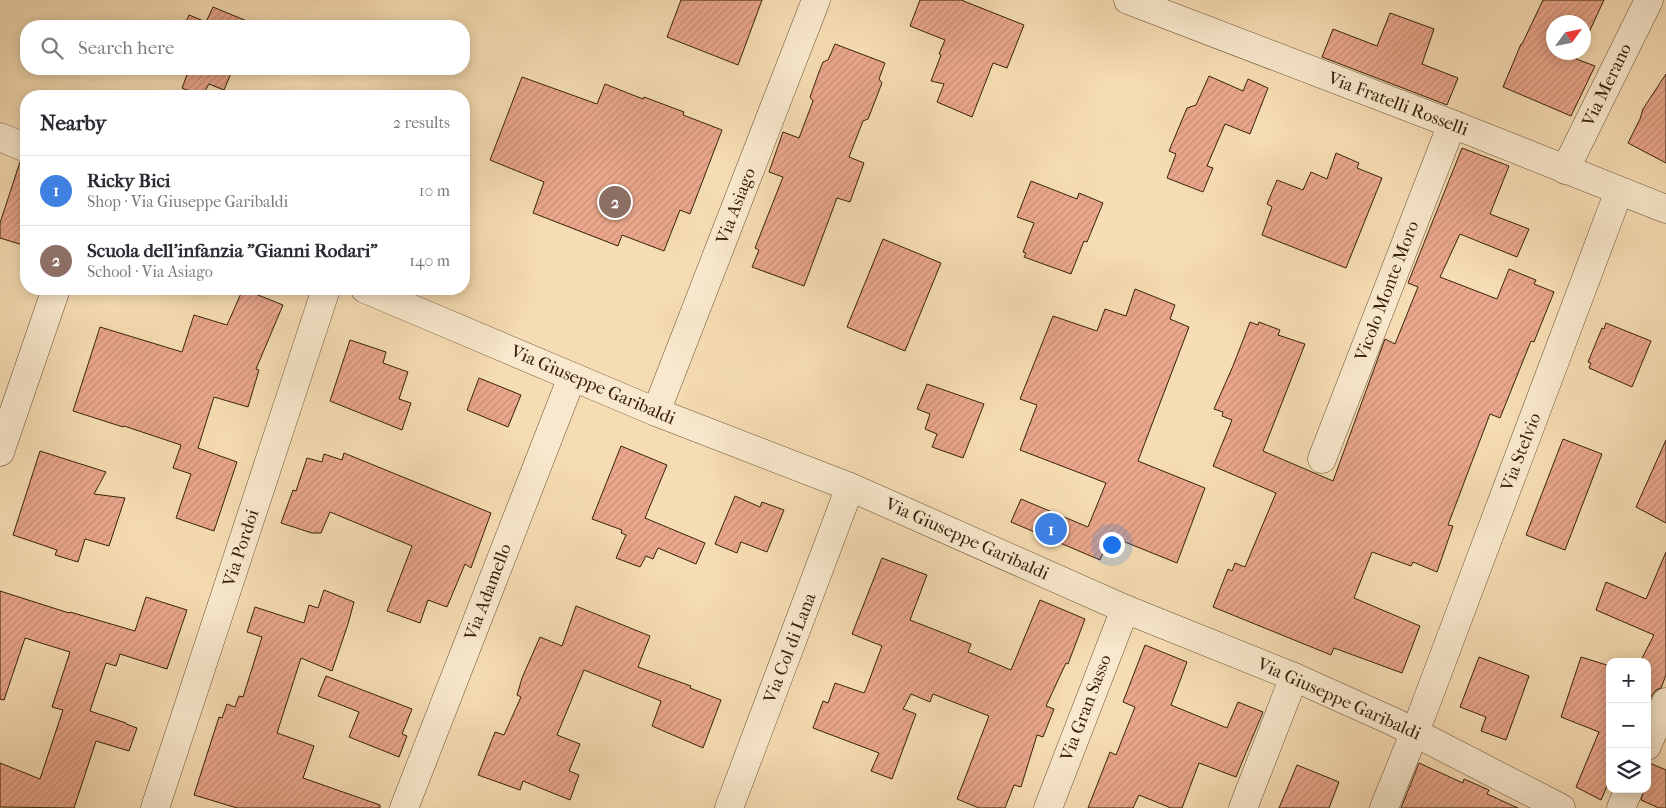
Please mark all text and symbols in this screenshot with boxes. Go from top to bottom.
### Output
north arrow [1546,15,1591,60]
search box [20,20,470,75]
icon: search [38,34,66,62]
text: Search here [78,37,174,59]
street label: Via Merano [1577,40,1636,131]
street label: Via Fratelli Rosselli [1324,67,1472,141]
text: Nearby [40,111,106,135]
text: 2 results [393,113,450,132]
street label: Via Asiago [712,165,760,248]
text: Ricky Bici [87,170,170,192]
text: 1 [53,181,59,200]
text: 10 m [419,181,450,200]
pin: 2 [599,183,631,221]
text: Shop · Via Giuseppe Garibaldi [87,192,288,211]
street label: Vicolo Monte Moro [1350,218,1423,365]
text: Scuola dell'infanzia "Gianni Rodari" [87,240,378,262]
text: 2 [52,251,60,270]
text: 140 m [409,251,450,270]
text: School · Via Asiago [87,262,213,281]
street label: Via Giuseppe Garibaldi [507,340,679,429]
street label: Via Stelvio [1496,410,1545,495]
street label: Via Giuseppe Garibaldi [881,493,1053,585]
street label: Via Pordoi [218,506,264,590]
pin: 1 [1035,510,1067,548]
your location [1099,532,1125,558]
street label: Via Adamello [460,541,516,644]
street label: Via Col di Lana [759,589,821,707]
street label: Via Gran Sasso [1056,652,1116,765]
street label: Via Giuseppe Garibaldi [1253,653,1425,745]
map controls [1606,658,1651,793]
button: + [1606,658,1651,703]
button: − [1606,703,1651,748]
button: layers [1606,748,1651,793]

